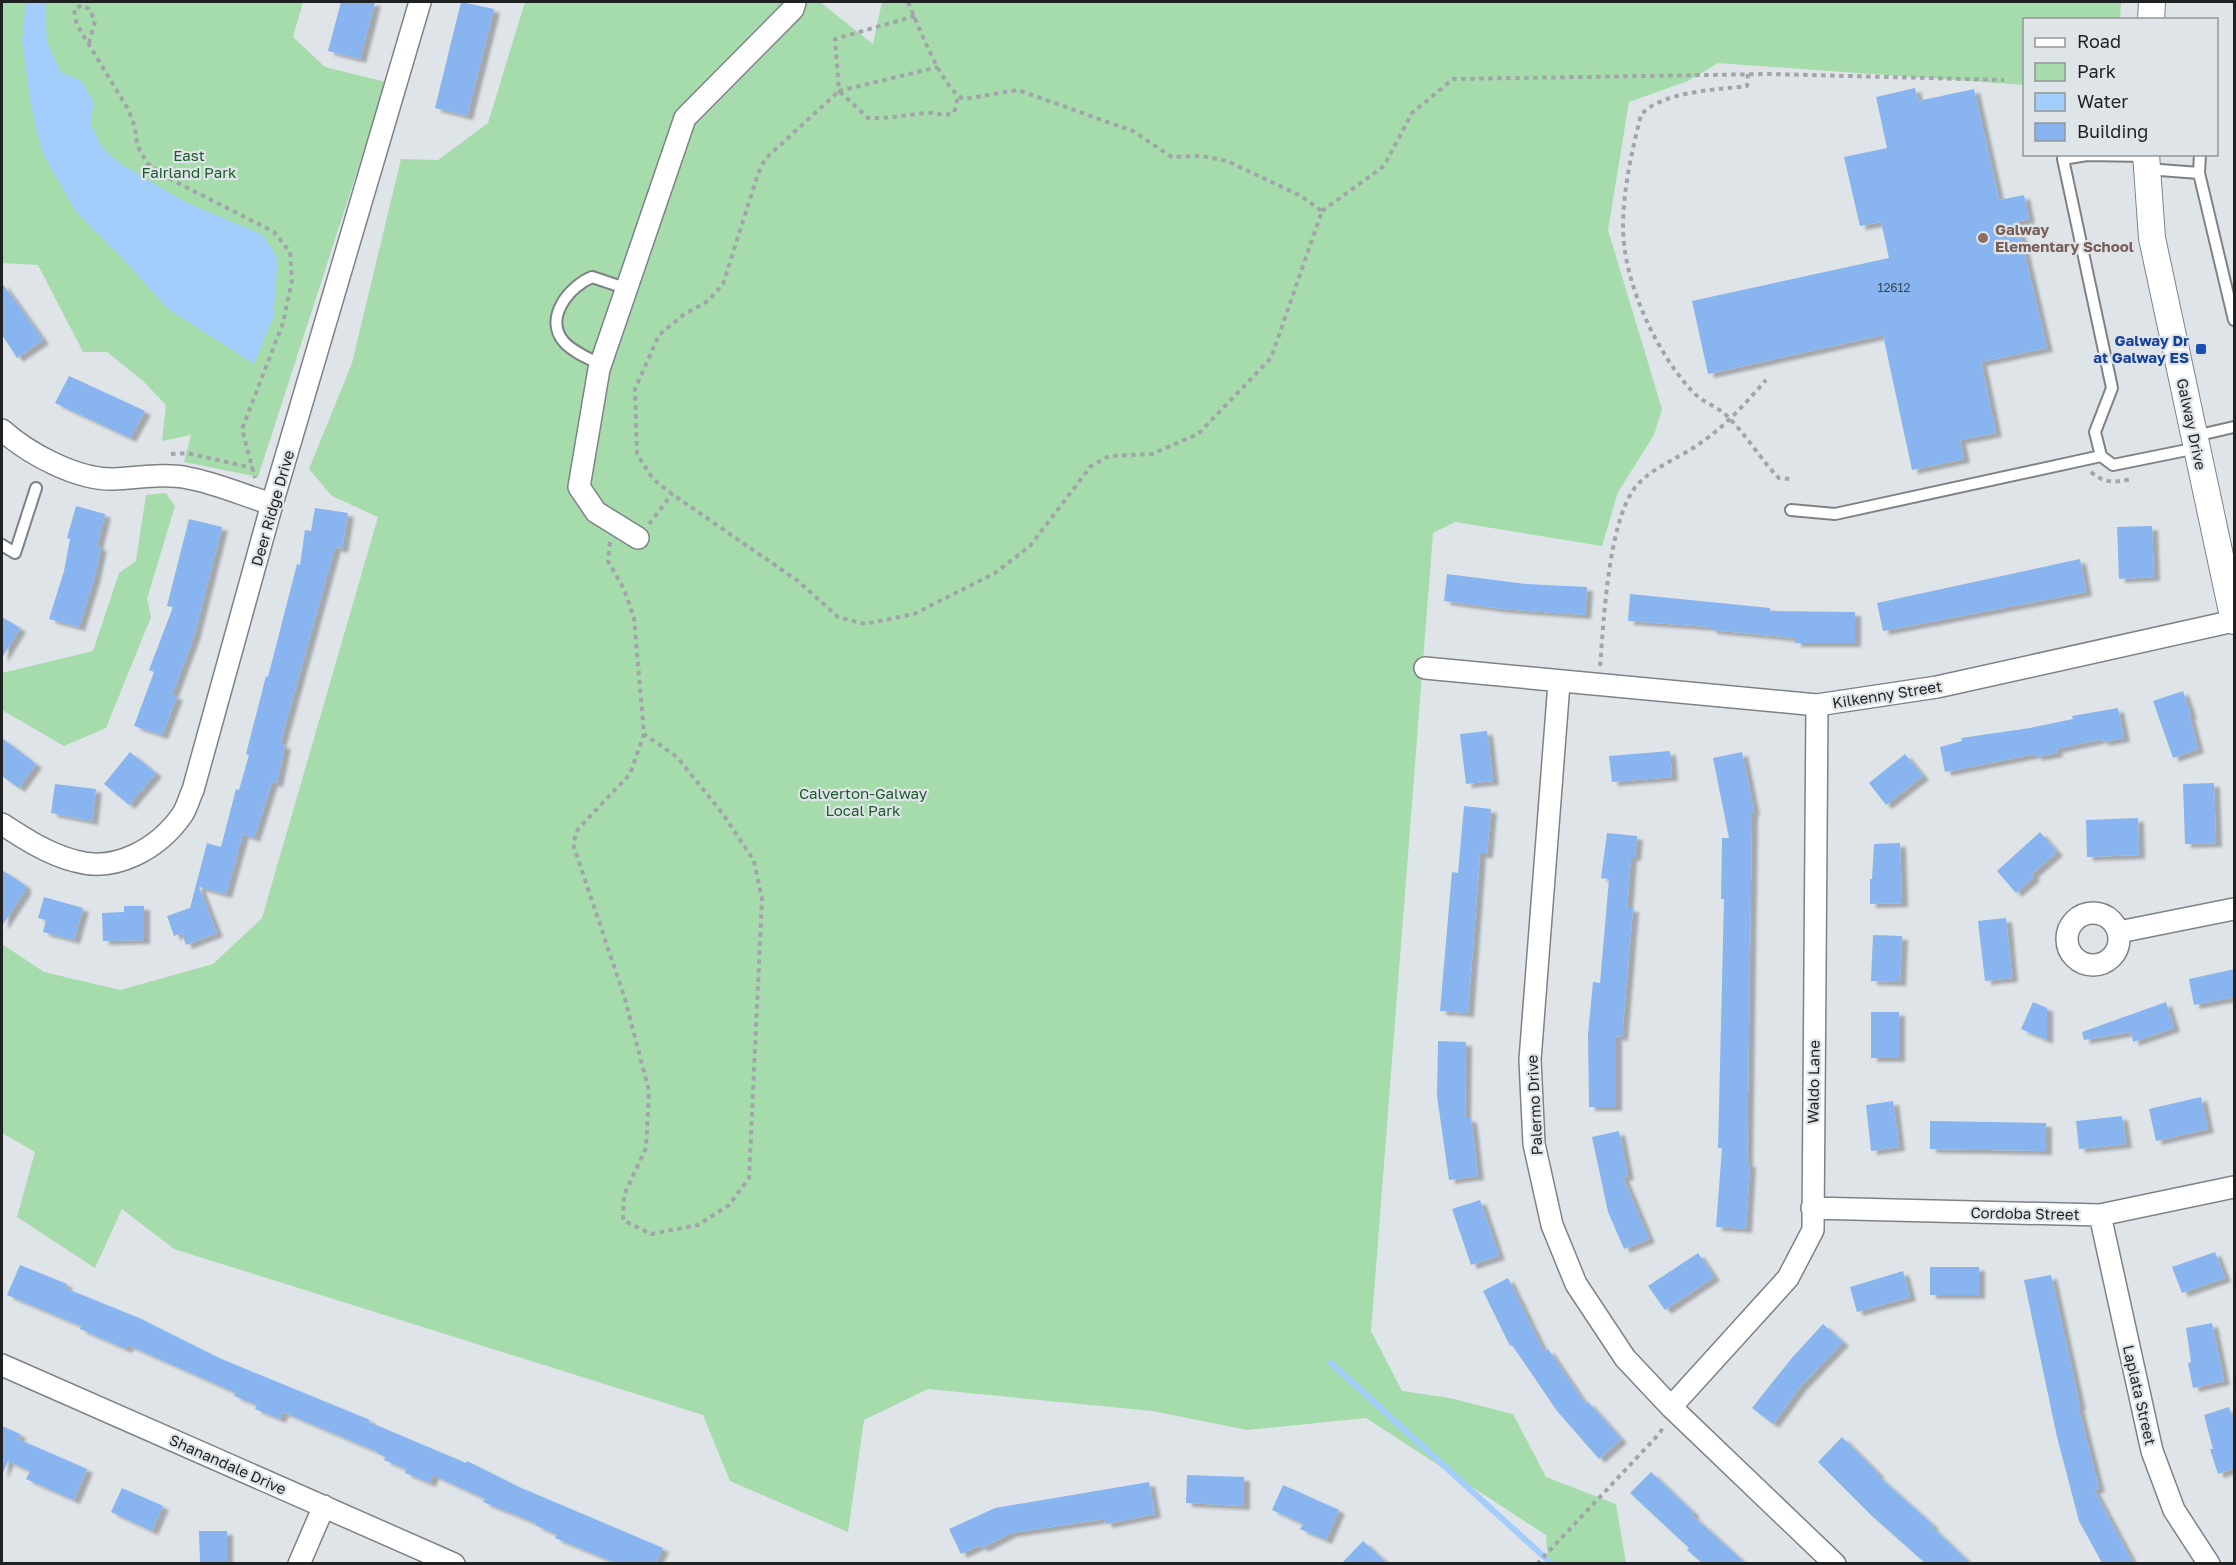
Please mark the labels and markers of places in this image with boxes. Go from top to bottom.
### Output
place label: Galway Elementary School [1995,220,2134,255]
marker: Galway Elementary School [1976,231,1990,245]
place label: Galway Dr at Galway ES [2093,331,2189,366]
marker: Galway Dr at Galway ES [2194,342,2208,356]

